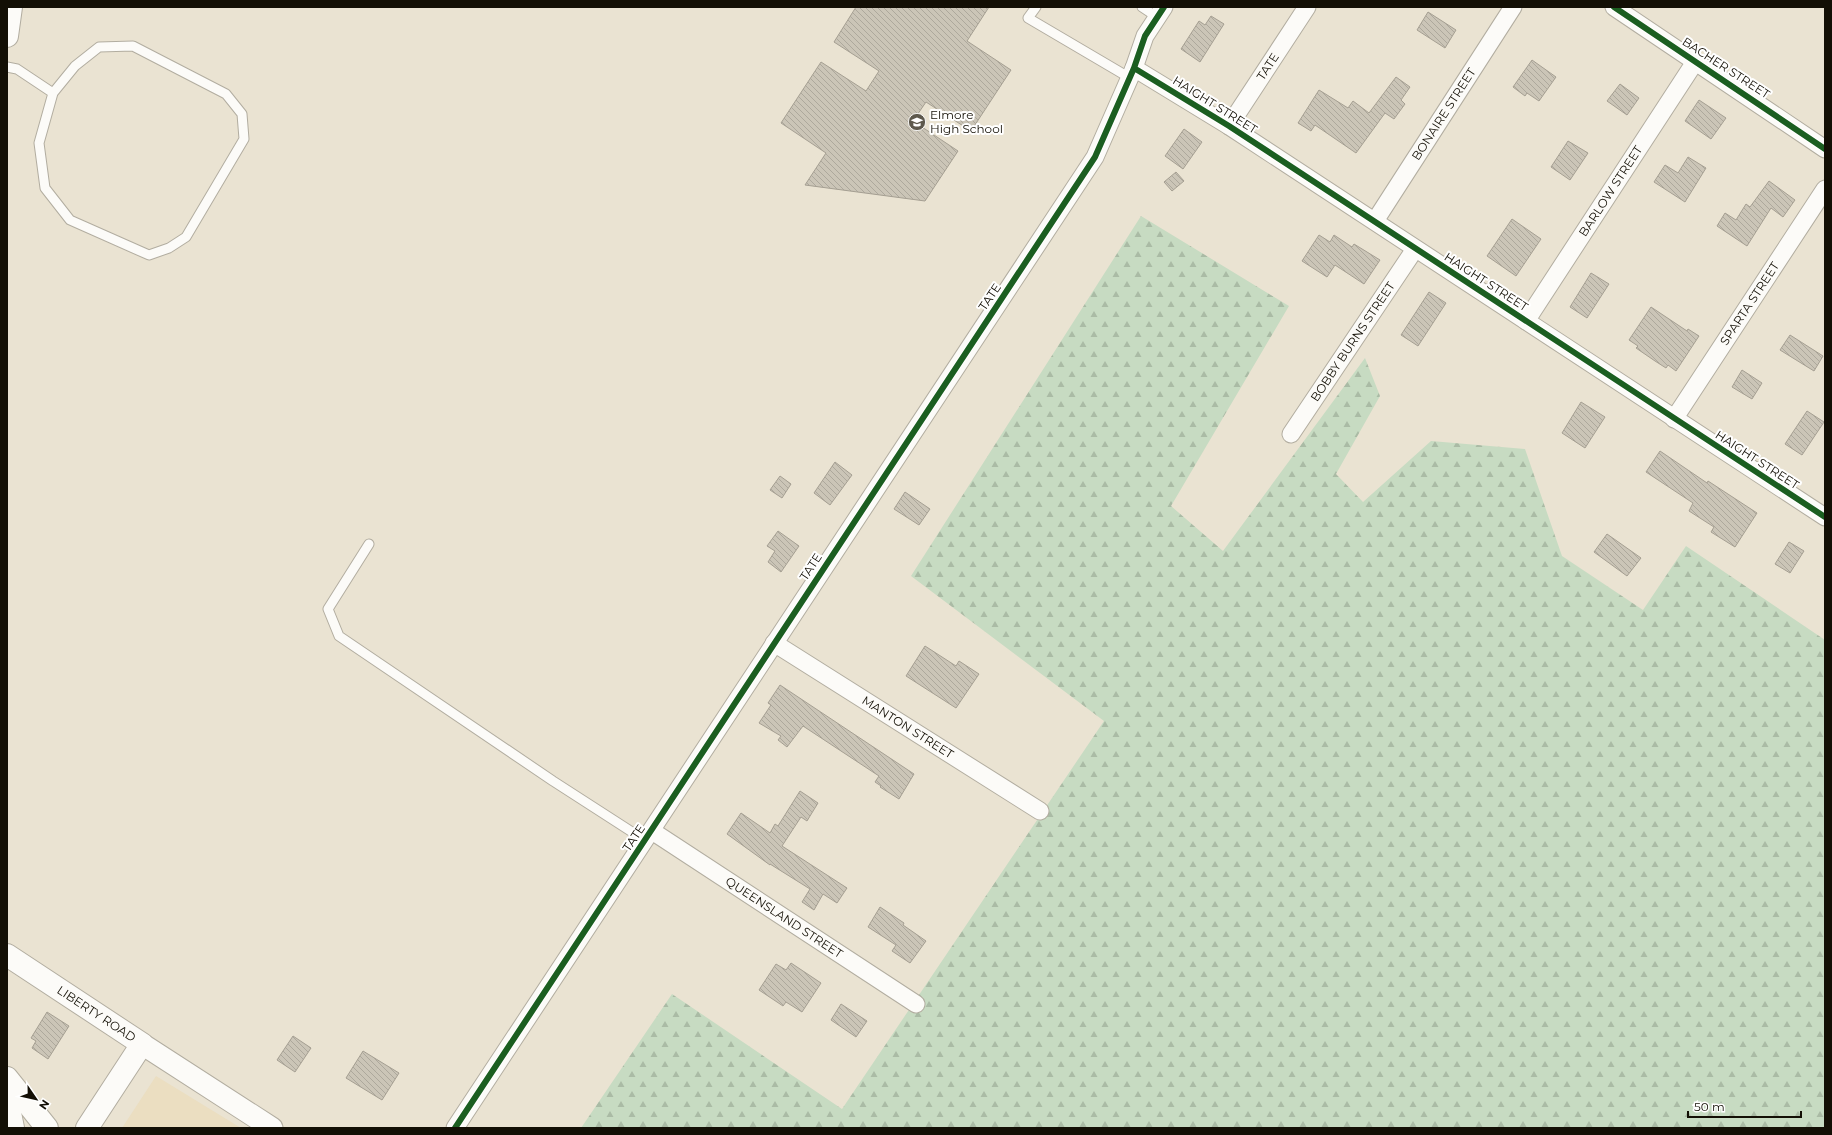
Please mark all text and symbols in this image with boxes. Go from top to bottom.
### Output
street label: BACHER STREET [1680,34,1773,102]
street label: TATE [1253,50,1282,83]
street label: BONAIRE STREET [1408,65,1479,163]
street label: HAIGHT STREET [1170,73,1260,137]
place label: Elmore High School [930,107,1003,136]
school or university icon: Elmore High School [907,112,927,132]
street label: BARLOW STREET [1575,143,1645,239]
street label: HAIGHT STREET [1442,249,1531,314]
street label: SPARTA STREET [1717,259,1782,348]
street label: BOBBY BURNS STREET [1307,279,1398,404]
street label: TATE [975,280,1004,313]
street label: HAIGHT STREET [1713,427,1802,492]
street label: TATE [796,550,825,583]
street label: MANTON STREET [859,692,957,761]
street label: TATE [619,821,648,854]
street label: QUEENSLAND STREET [723,873,846,961]
street label: LIBERTY ROAD [54,982,139,1045]
north arrow [16,1079,56,1119]
scale bar [1688,1093,1801,1119]
text: N [36,1097,53,1112]
text: 50 m [1694,1099,1725,1114]

